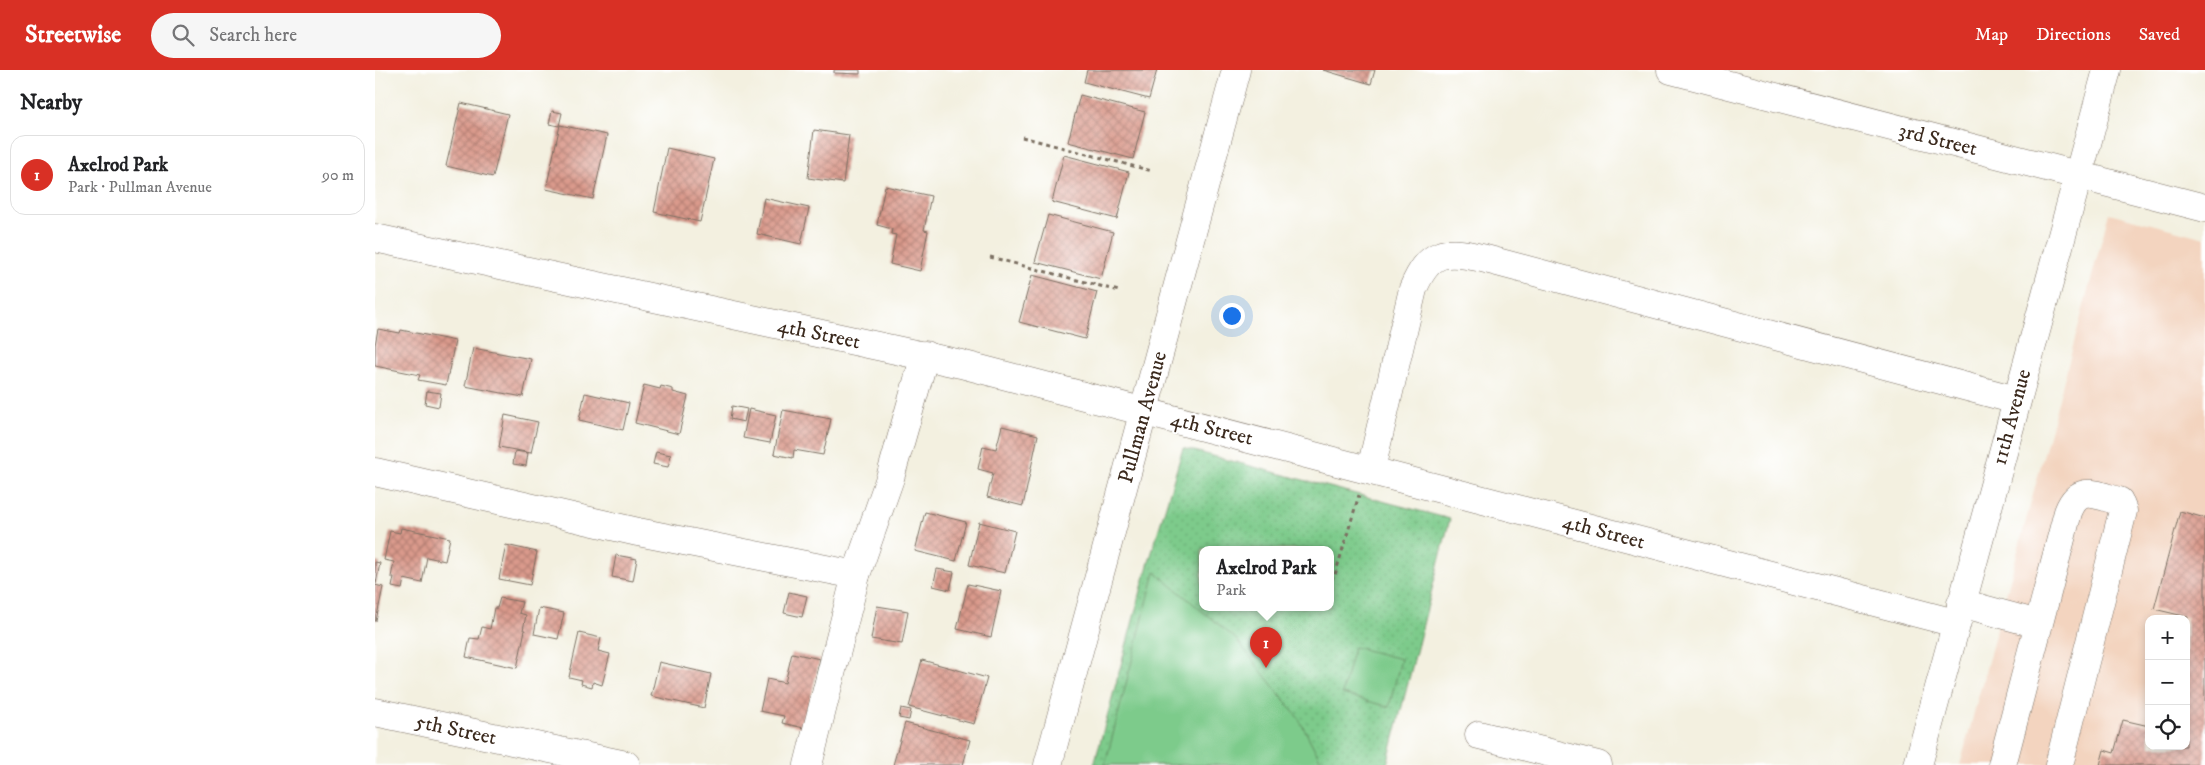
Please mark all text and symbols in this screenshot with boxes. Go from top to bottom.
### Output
search box [151,13,501,58]
text: Streetwise [25,20,121,50]
icon: search [169,21,197,49]
text: Search here [209,24,297,47]
text: Map [1975,24,2008,46]
text: Directions [2036,24,2111,46]
text: Saved [2139,24,2180,46]
text: Nearby [20,90,82,116]
street label: 3rd Street [1896,118,1980,162]
text: Axelrod Park [68,154,168,177]
text: 1 [34,165,40,185]
text: 90 m [322,165,354,185]
text: Park · Pullman Avenue [68,177,212,197]
your location [1219,303,1245,329]
street label: 4th Street [775,313,863,355]
street label: Pullman Avenue [1113,348,1173,486]
street label: 11th Avenue [1987,366,2037,468]
street label: 4th Street [1168,406,1256,452]
street label: 4th Street [1560,509,1648,555]
popup [1199,546,1334,611]
text: Axelrod Park [1216,557,1317,580]
text: Park [1216,580,1246,600]
map controls [2145,615,2190,750]
button: + [2145,615,2190,660]
pin: 1 [1250,627,1282,668]
button: − [2145,660,2190,705]
button: locate [2145,705,2190,750]
street label: 5th Street [413,709,499,751]

